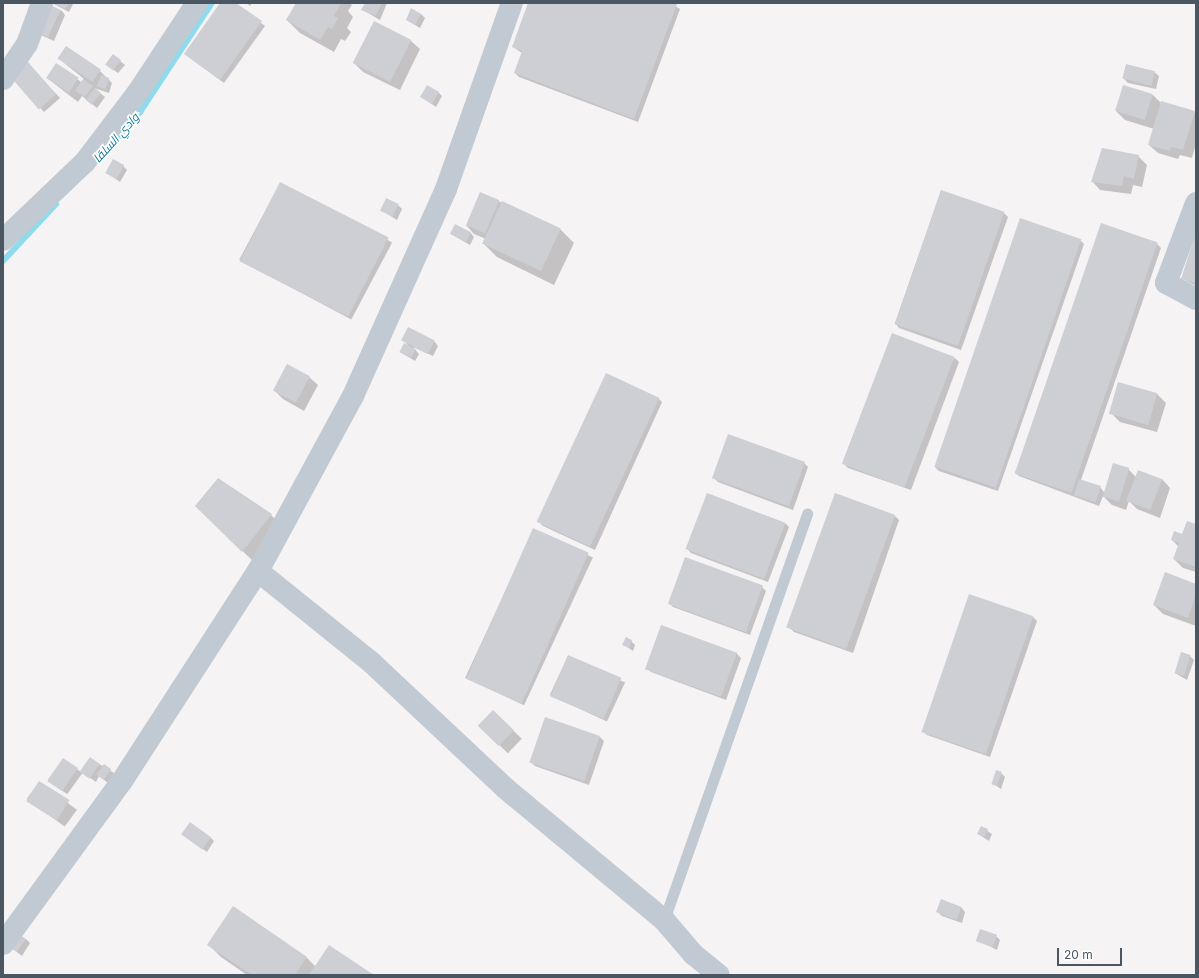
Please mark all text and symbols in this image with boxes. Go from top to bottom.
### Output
water label: وادي السلقا [90,110,142,166]
scale bar [1059,940,1124,966]
text: 20 m [1064,947,1093,962]

